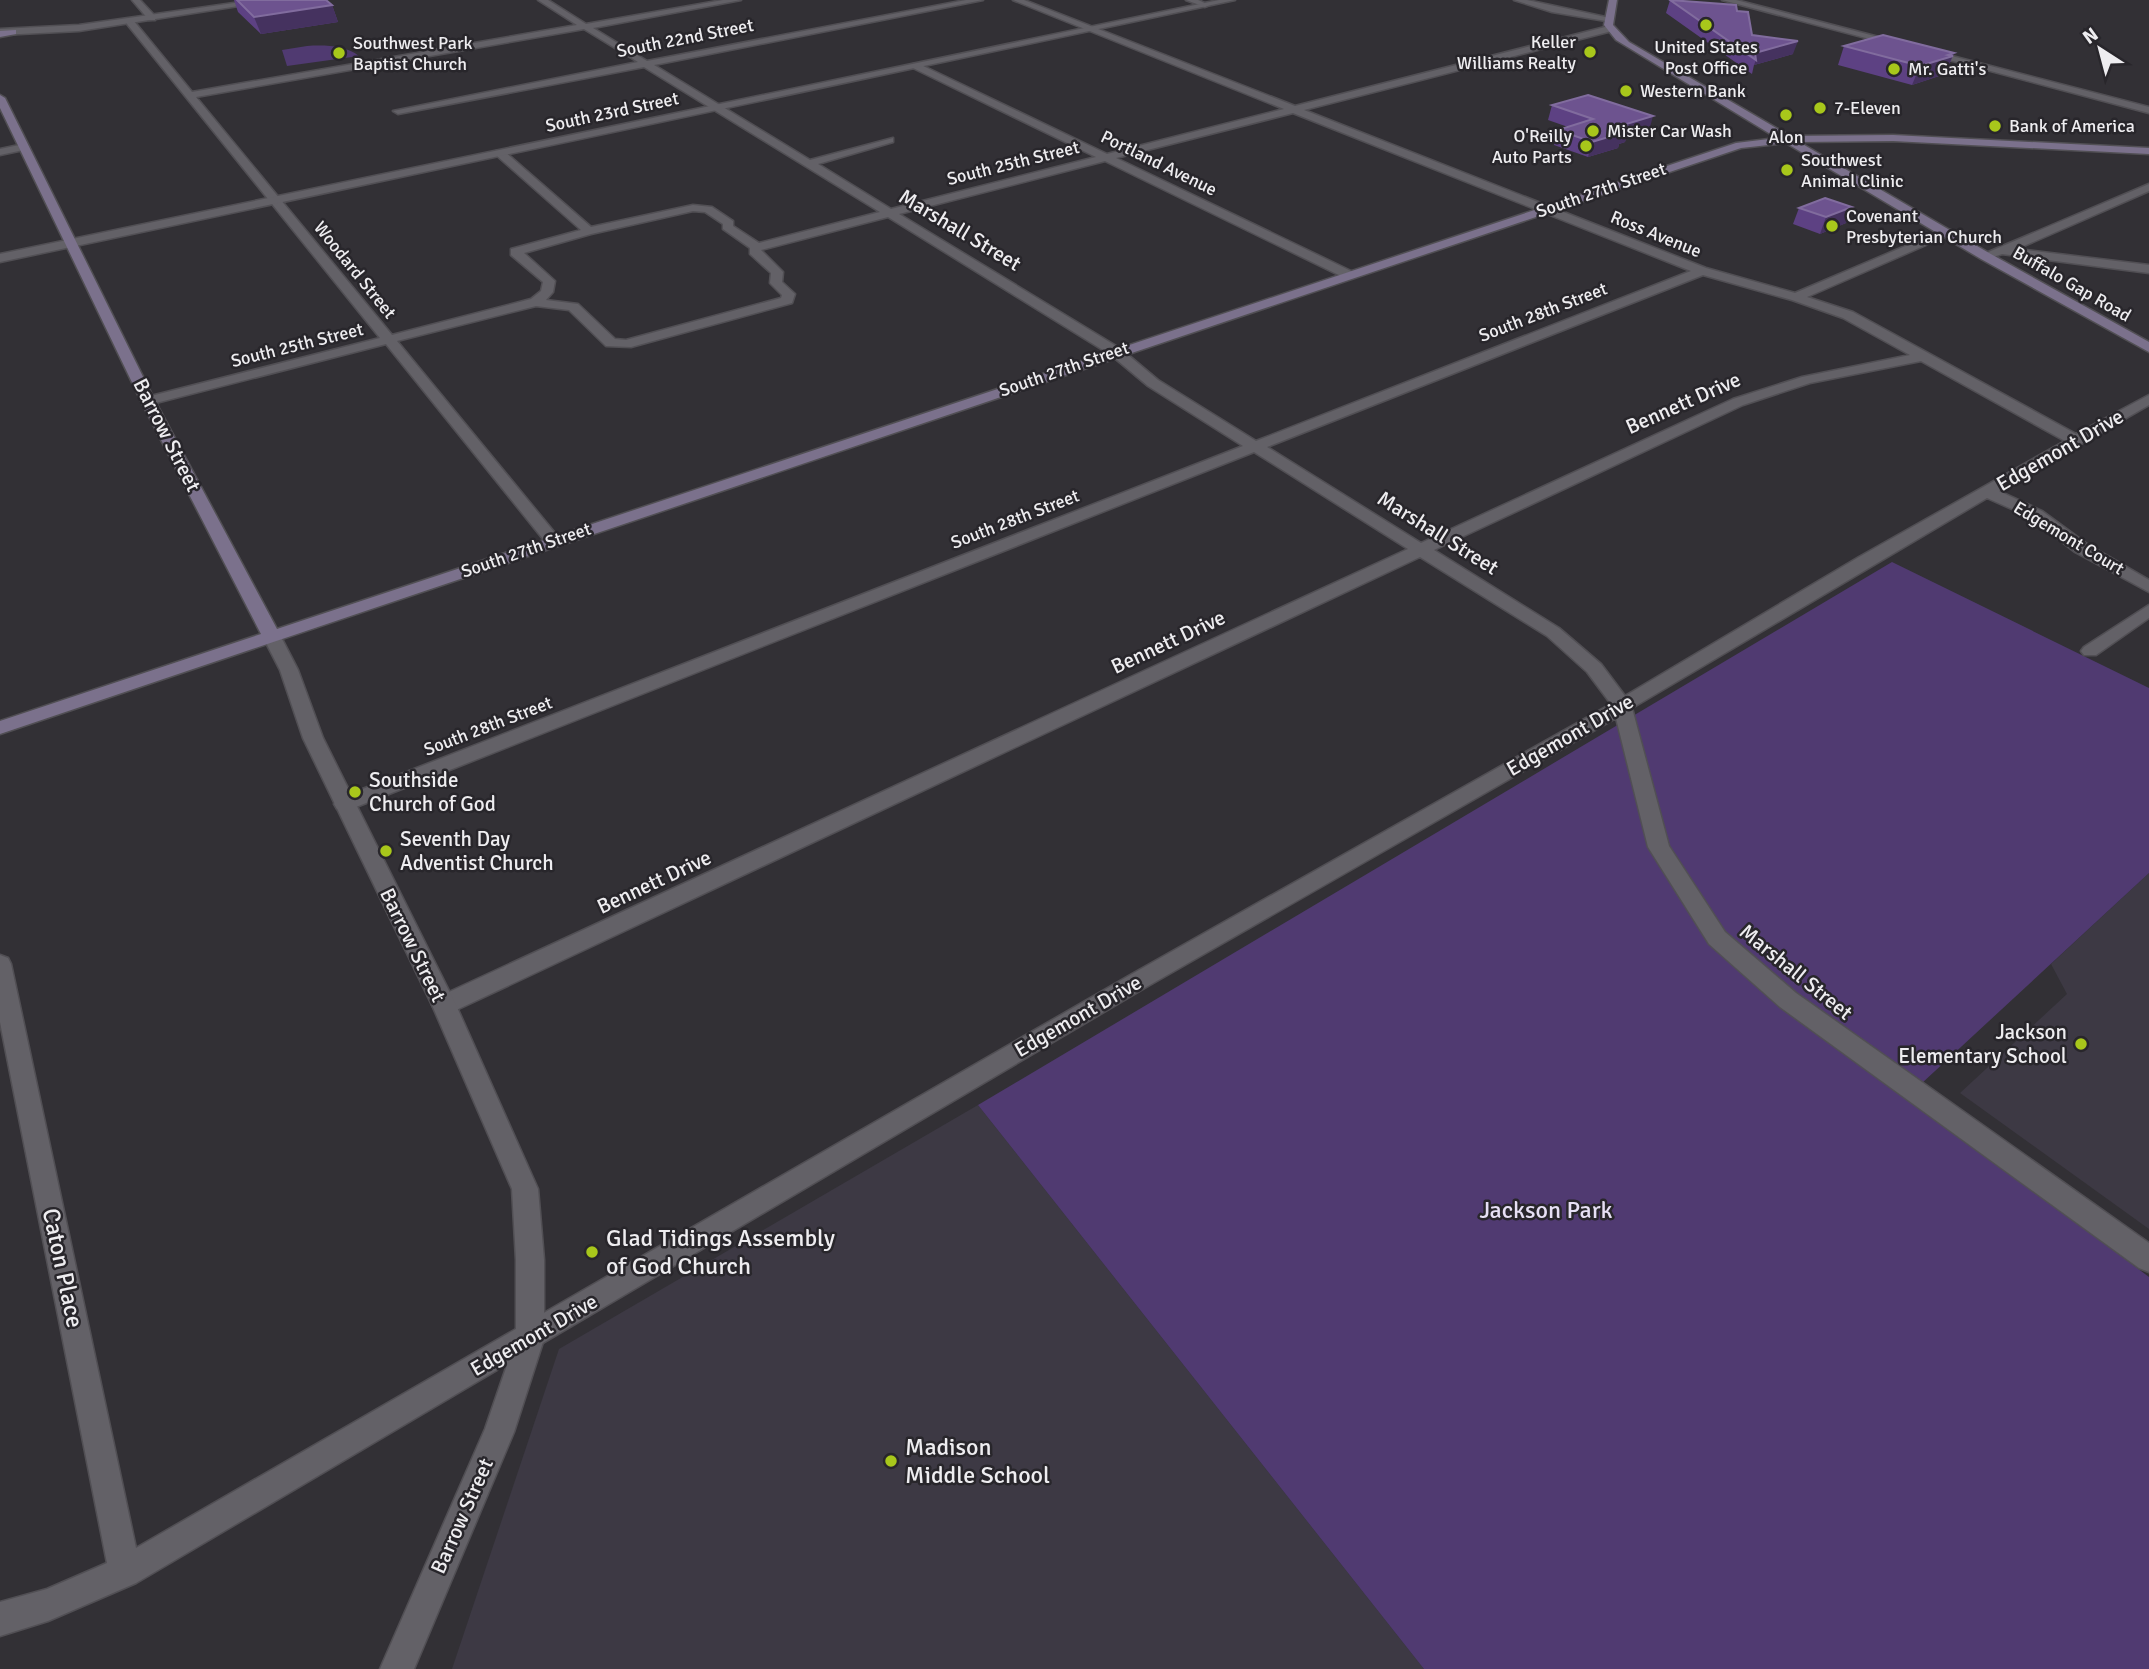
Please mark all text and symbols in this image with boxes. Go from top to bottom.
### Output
street label: South 22nd Street [615,14,755,62]
north arrow [2065,14,2135,84]
marker: United States Post Office [1698,17,1714,33]
text: N [2078,22,2103,50]
place label: Keller Williams Realty [1457,31,1577,74]
place label: Southwest Park Baptist Church [353,32,473,75]
place label: United States Post Office [1654,36,1758,79]
marker: Keller Williams Realty [1582,44,1598,60]
marker: Southwest Park Baptist Church [331,45,347,61]
place label: Mr. Gatti's [1908,58,1986,80]
marker: Mr. Gatti's [1886,61,1902,77]
place label: Western Bank [1640,80,1746,102]
marker: Western Bank [1618,83,1634,99]
street label: South 23rd Street [543,87,681,137]
place label: 7-Eleven [1834,97,1901,119]
marker: 7-Eleven [1812,100,1828,116]
marker: Alon [1778,107,1794,123]
place label: Bank of America [2009,115,2135,137]
marker: Bank of America [1987,118,2003,134]
place label: Mister Car Wash [1607,120,1732,142]
marker: Mister Car Wash [1585,123,1601,139]
street label: Portland Avenue [1097,125,1221,201]
place label: O'Reilly Auto Parts [1492,125,1573,168]
place label: Alon [1768,126,1804,148]
street label: South 25th Street [945,136,1081,190]
marker: O'Reilly Auto Parts [1578,138,1594,154]
place label: Southwest Animal Clinic [1801,149,1904,192]
street label: South 27th Street [1533,158,1669,222]
marker: Southwest Animal Clinic [1779,162,1795,178]
street label: Marshall Street [894,183,1026,277]
place label: Covenant Presbyterian Church [1846,205,2002,248]
street label: Ross Avenue [1607,206,1705,262]
street label: Woodard Street [309,217,401,323]
marker: Covenant Presbyterian Church [1824,218,1840,234]
street label: Buffalo Gap Road [2009,241,2135,327]
street label: South 28th Street [1476,277,1610,347]
street label: South 25th Street [229,318,365,372]
street label: South 27th Street [996,337,1132,401]
street label: Bennett Drive [1622,366,1744,440]
street label: Barrow Street [127,374,207,496]
street label: Edgemont Drive [1992,403,2128,497]
street label: South 28th Street [948,484,1082,554]
street label: Marshall Street [1373,485,1503,581]
street label: Edgemont Court [2010,496,2128,580]
street label: South 27th Street [458,518,594,582]
street label: Bennett Drive [1107,604,1229,680]
street label: Edgemont Drive [1502,688,1638,782]
street label: South 28th Street [421,691,555,761]
place label: Southside Church of God [369,767,496,817]
marker: Southside Church of God [347,784,363,800]
place label: Seventh Day Adventist Church [400,826,554,876]
marker: Seventh Day Adventist Church [378,843,394,859]
street label: Bennett Drive [593,844,715,920]
street label: Barrow Street [374,884,452,1006]
street label: Marshall Street [1734,918,1858,1026]
street label: Edgemont Drive [1010,969,1146,1063]
place label: Jackson Elementary School [1898,1019,2067,1069]
marker: Jackson Elementary School [2073,1036,2089,1052]
park label: Jackson Park [1479,1195,1613,1225]
street label: Caton Place [36,1206,90,1330]
place label: Glad Tidings Assembly of God Church [606,1223,835,1281]
marker: Glad Tidings Assembly of God Church [584,1244,600,1260]
street label: Edgemont Drive [466,1288,602,1382]
place label: Madison Middle School [905,1432,1050,1490]
marker: Madison Middle School [883,1453,899,1469]
street label: Barrow Street [425,1454,499,1578]

